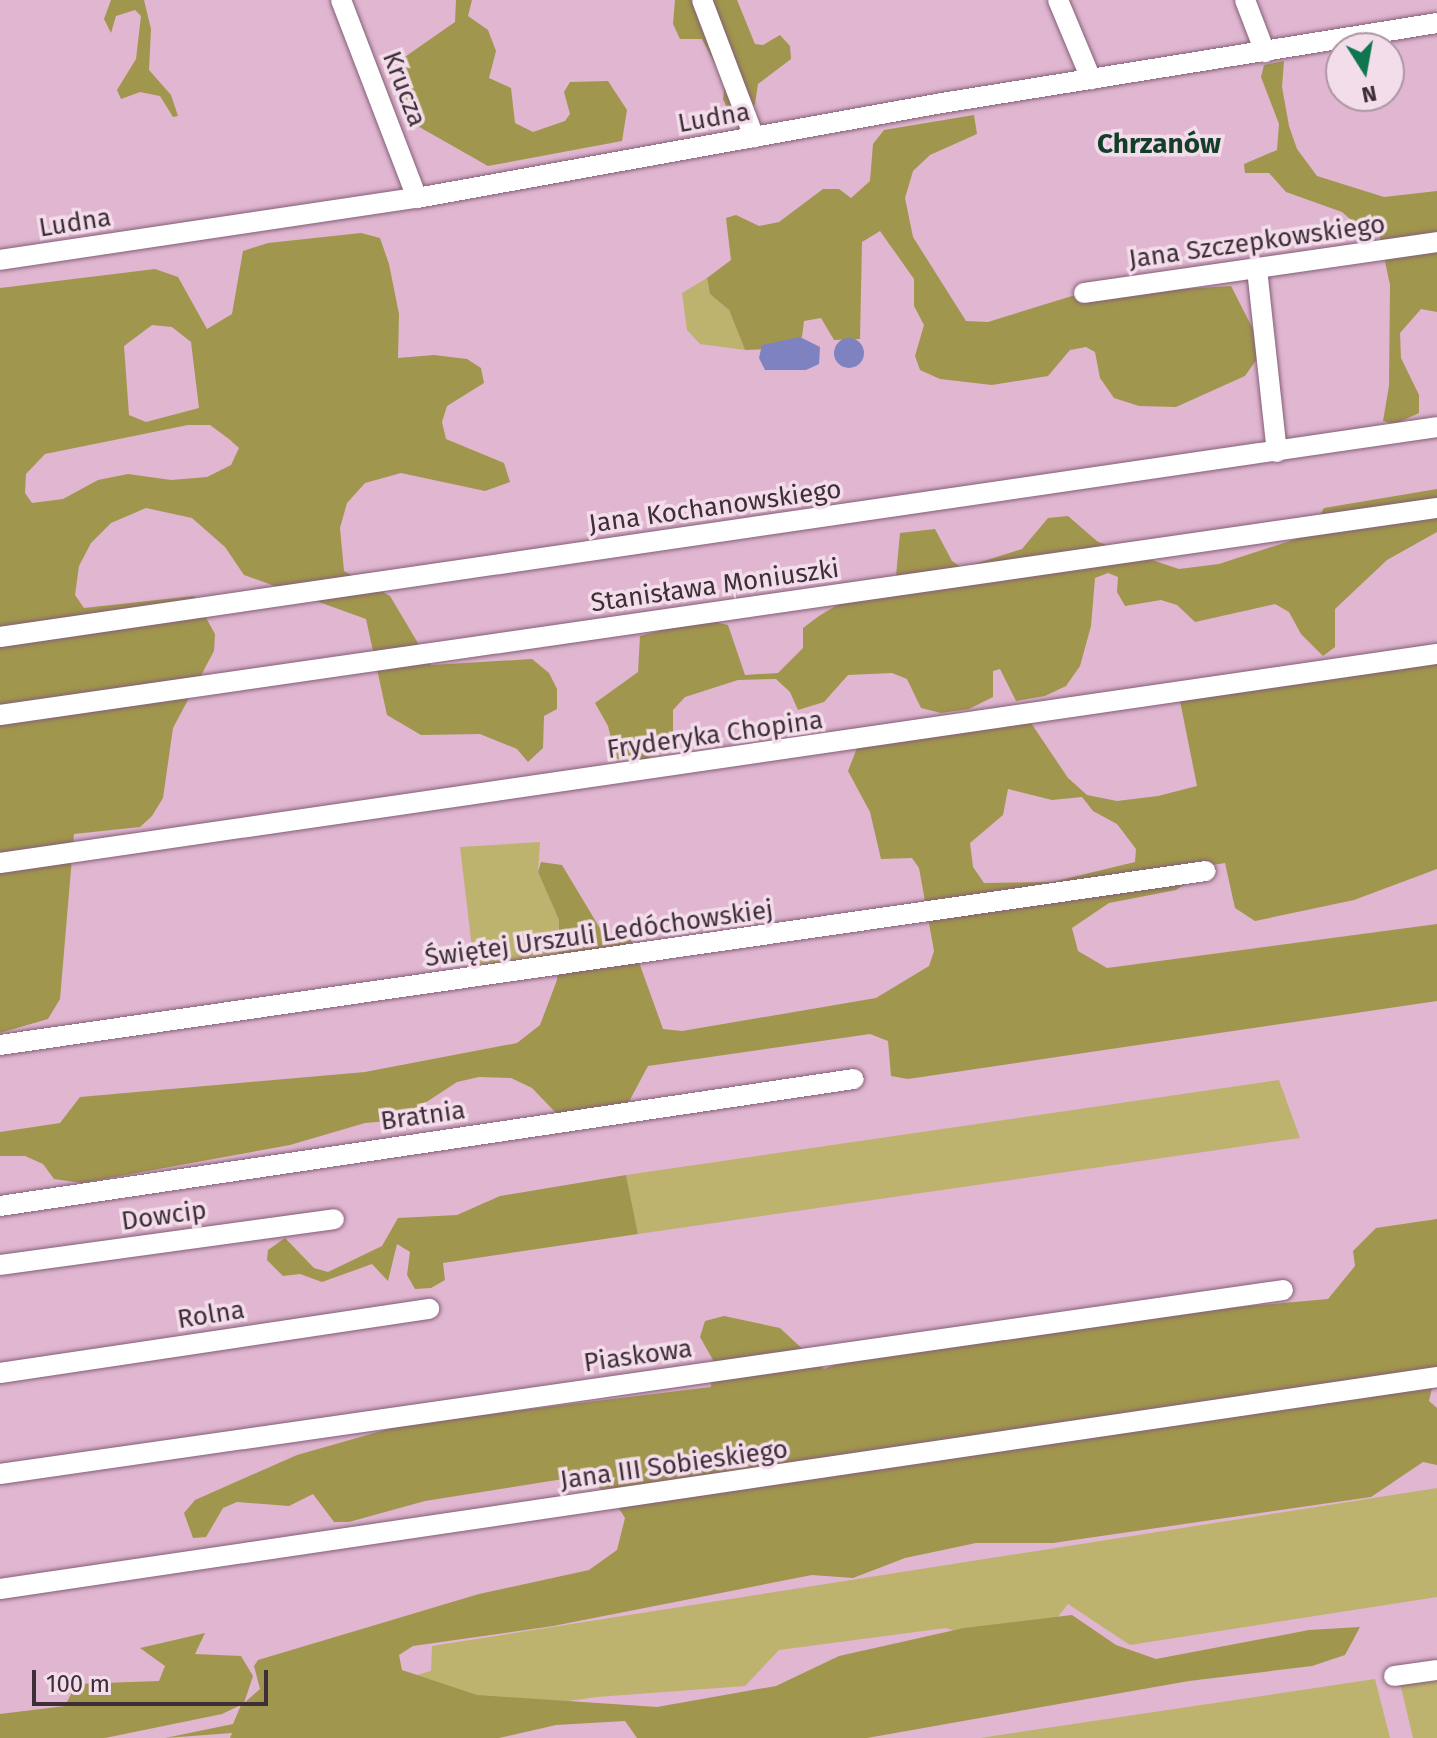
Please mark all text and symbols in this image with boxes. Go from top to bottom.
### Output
north arrow [1325,32,1405,112]
street label: Krucza [375,47,433,131]
text: N [1360,79,1379,109]
street label: Ludna [676,96,752,140]
district label: Chrzanów [1097,127,1221,161]
street label: Ludna [37,202,113,244]
street label: Jana Szczepkowskiego [1127,209,1387,275]
street label: Jana Kochanowskiego [587,474,843,540]
street label: Stanisława Moniuszki [589,553,841,619]
street label: Fryderyka Chopina [605,704,825,766]
street label: Świętej Urszuli Ledóchowskiej [423,894,775,974]
street label: Bratnia [379,1095,467,1137]
street label: Dowcip [119,1195,209,1237]
street label: Rolna [175,1294,247,1336]
street label: Piaskowa [582,1333,694,1379]
street label: Jana III Sobieskiego [558,1434,790,1496]
scale bar [36,1654,272,1704]
text: 100 m [46,1670,110,1698]

